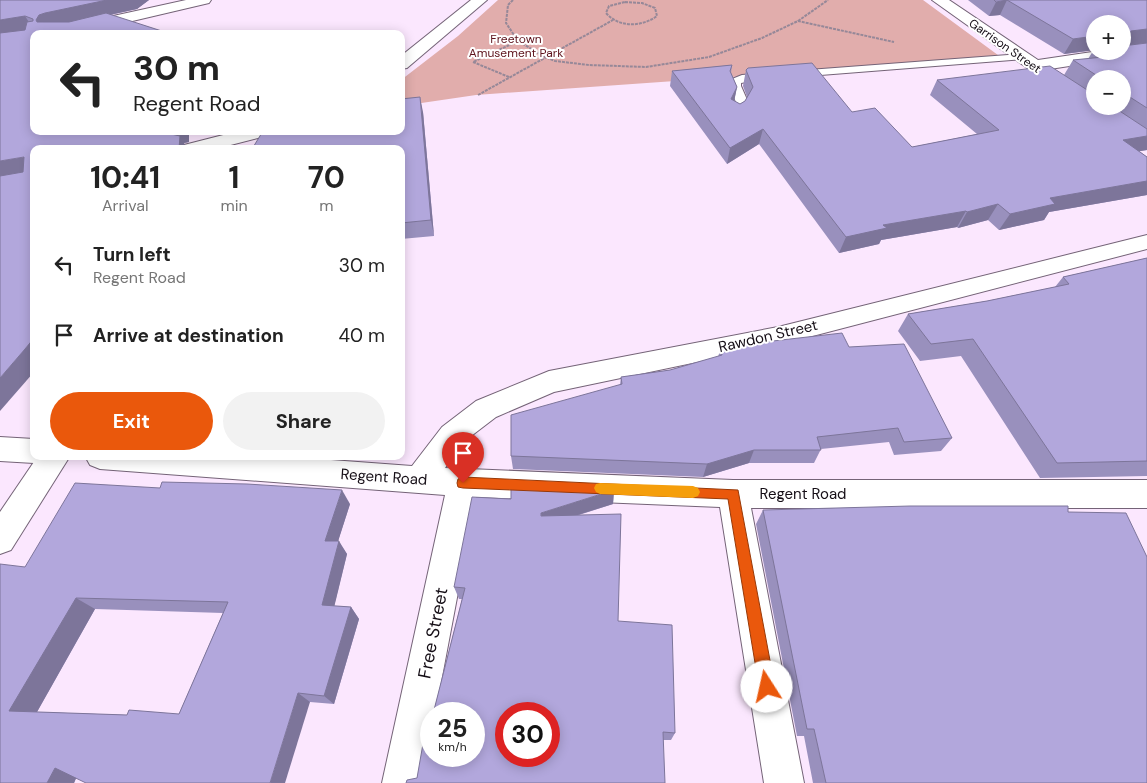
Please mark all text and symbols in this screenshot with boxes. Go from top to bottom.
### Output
street label: Garrison Street [966,15,1044,77]
map controls [1086,15,1131,115]
button: + [1086,15,1131,60]
park label: Freetown Amusement Park [469,31,563,61]
text: 30 m [133,45,220,91]
icon: left [50,50,115,115]
button: − [1086,70,1131,115]
text: Regent Road [133,89,261,118]
text: 10:41 [90,158,160,197]
text: 1 [229,158,239,197]
text: 70 [308,158,345,197]
text: Arrival [102,195,148,216]
text: min [220,195,248,216]
text: m [319,195,333,216]
text: Turn left [93,242,171,267]
icon: left [50,251,78,279]
text: 30 m [339,253,385,278]
text: Regent Road [93,267,186,288]
street label: Rawdon Street [716,315,820,357]
icon: arrive [50,321,78,349]
text: Arrive at destination [93,323,284,348]
text: 40 m [338,323,385,348]
button: Exit [50,392,213,450]
button: Share [223,392,385,450]
pin [442,432,484,483]
icon: arrive [449,439,477,467]
street label: Regent Road [340,464,428,490]
street label: Regent Road [760,484,846,504]
street label: Free Street [412,585,454,681]
position arrow [740,660,792,712]
speed limit sign: 30 [495,702,560,767]
text: 25 [438,712,467,745]
text: km/h [438,739,467,755]

